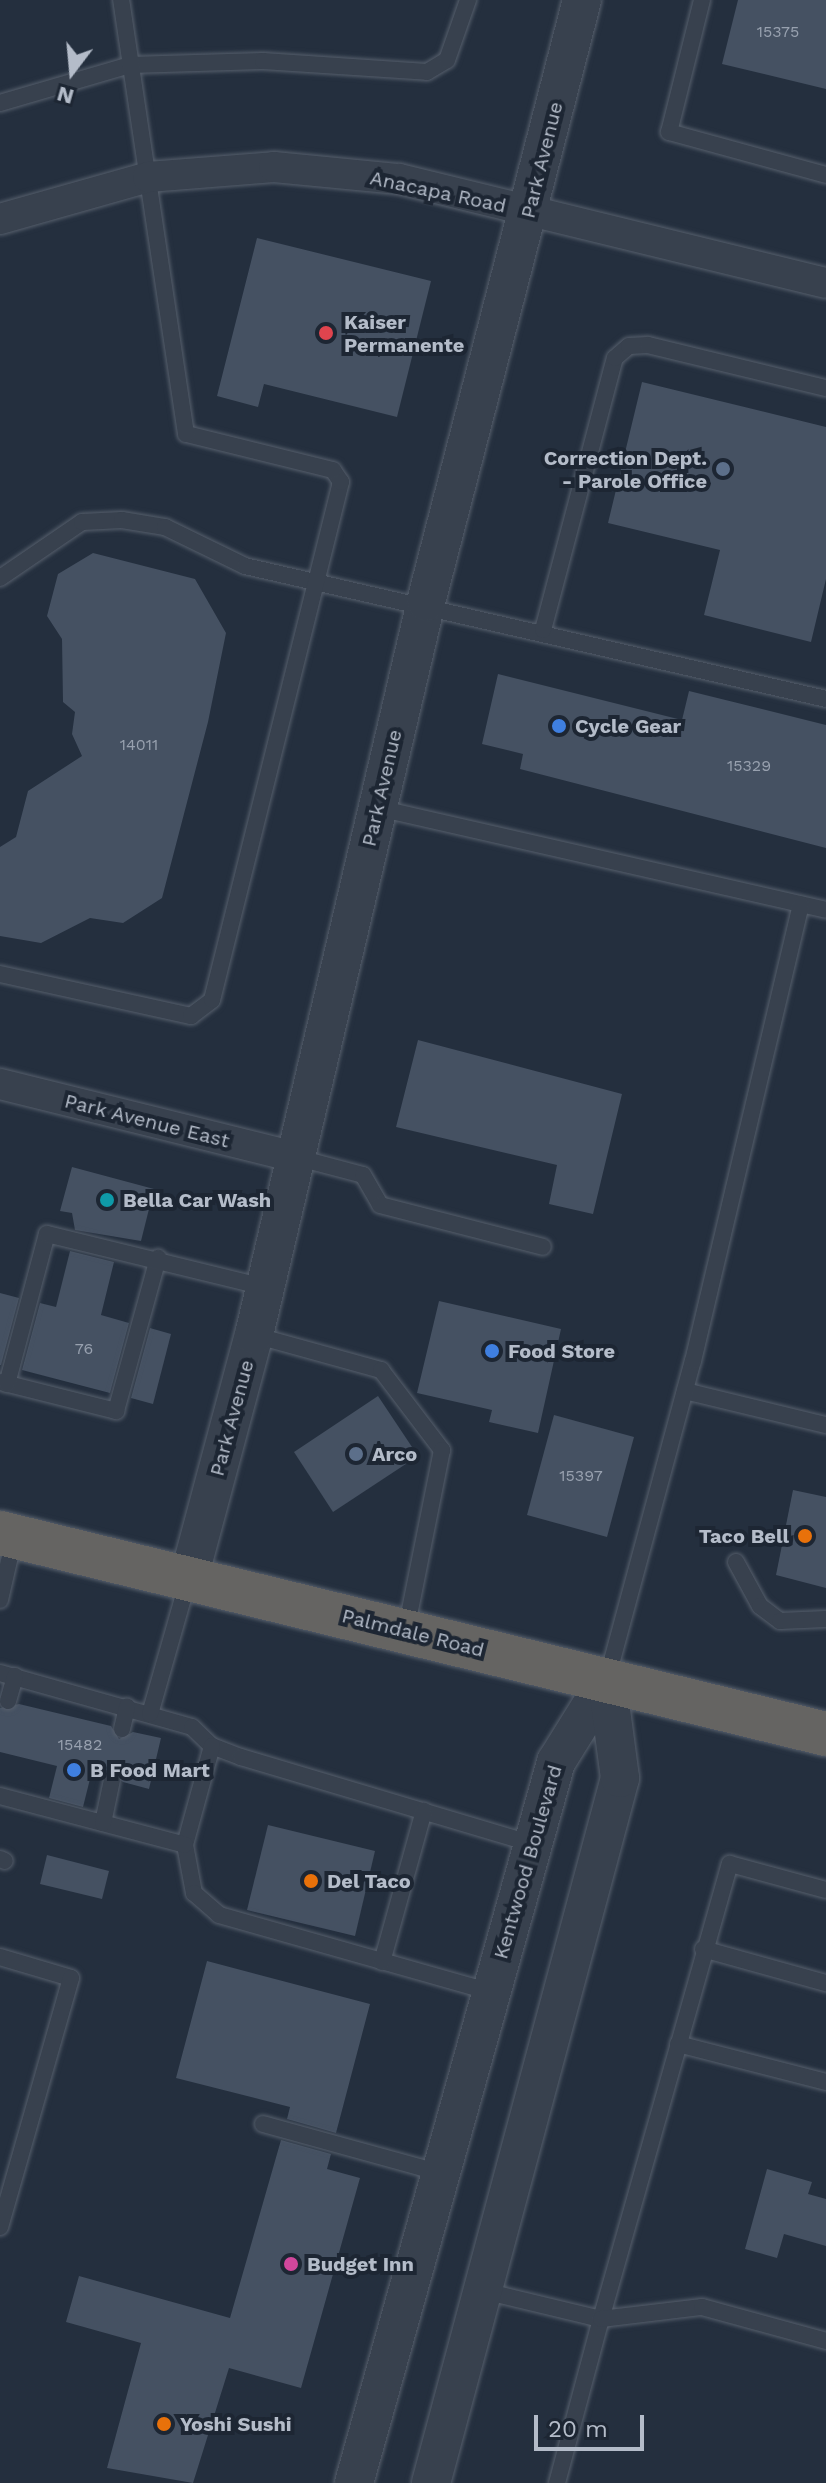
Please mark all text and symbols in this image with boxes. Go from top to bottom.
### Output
house number: 15375 [757,22,799,42]
north arrow [32,32,112,112]
text: N [54,81,77,110]
street label: Park Avenue [516,99,568,221]
street label: Anacapa Road [368,166,508,218]
place label: Kaiser Permanente [344,310,464,357]
marker: Kaiser Permanente [315,322,337,344]
place label: Correction Dept. - Parole Office [544,446,707,493]
marker: Correction Dept. - Parole Office [714,460,732,478]
place label: Cycle Gear [575,714,681,738]
marker: Cycle Gear [550,717,568,735]
street label: Park Avenue [357,727,407,849]
house number: 14011 [120,735,158,755]
house number: 15329 [727,756,771,776]
street label: Park Avenue East [61,1089,233,1153]
place label: Bella Car Wash [123,1188,272,1212]
marker: Bella Car Wash [98,1191,116,1209]
house number: 76 [75,1339,93,1359]
place label: Food Store [508,1339,615,1363]
marker: Food Store [483,1342,501,1360]
street label: Park Avenue [205,1357,259,1479]
place label: Arco [372,1442,417,1466]
marker: Arco [347,1445,365,1463]
house number: 15397 [559,1466,603,1486]
place label: Taco Bell [699,1524,789,1548]
marker: Taco Bell [796,1527,814,1545]
street label: Palmdale Road [339,1604,487,1662]
house number: 15482 [58,1735,102,1755]
place label: B Food Mart [90,1758,210,1782]
marker: B Food Mart [65,1761,83,1779]
street label: Kentwood Boulevard [489,1762,567,1962]
place label: Del Taco [327,1869,411,1893]
marker: Del Taco [302,1872,320,1890]
place label: Budget Inn [307,2252,414,2276]
marker: Budget Inn [282,2255,300,2273]
scale bar [538,2399,648,2449]
place label: Yoshi Sushi [180,2412,292,2436]
marker: Yoshi Sushi [155,2415,173,2433]
text: 20 m [548,2415,608,2443]

